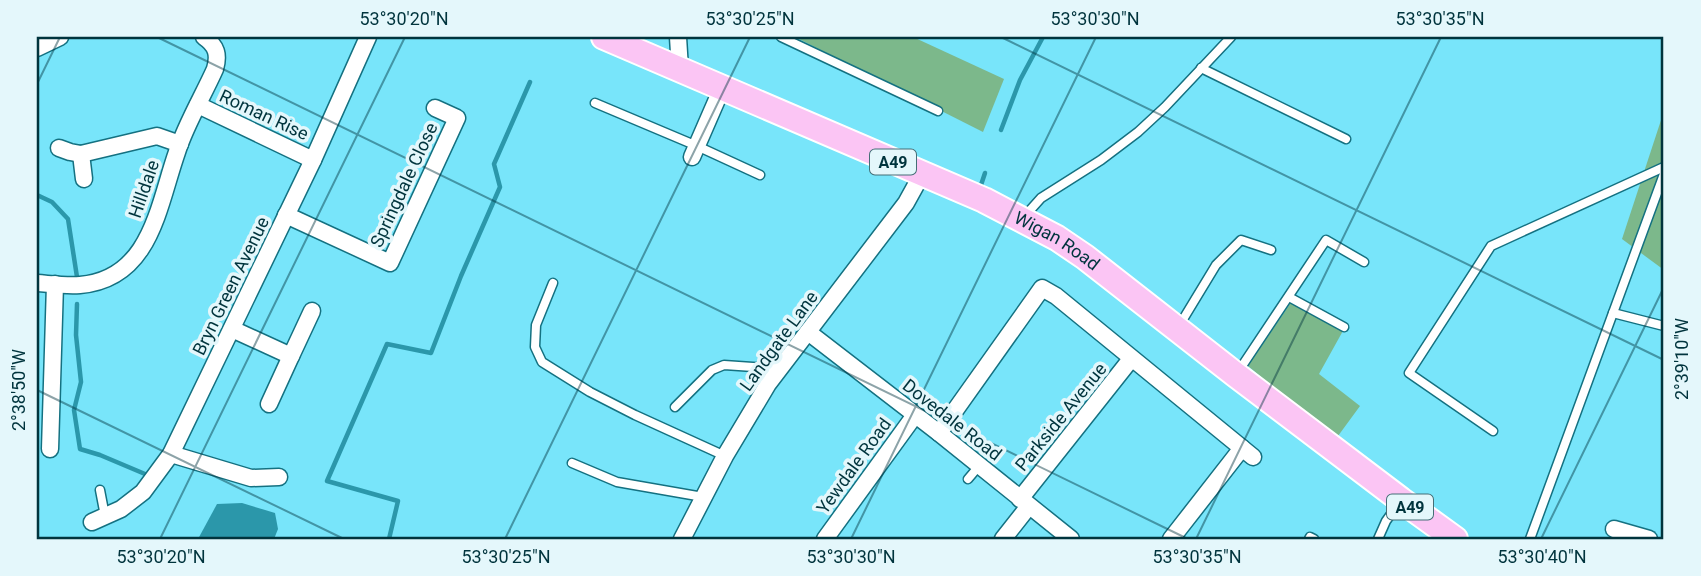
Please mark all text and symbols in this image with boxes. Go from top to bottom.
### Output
text: 53°30'20"N [359,8,449,29]
text: 53°30'25"N [705,8,795,29]
text: 53°30'30"N [1050,8,1140,29]
text: 53°30'35"N [1395,8,1485,29]
street label: Roman Rise [216,85,312,144]
street label: Springdale Close [366,119,442,250]
road number: A49 [870,150,916,174]
street label: Hilldale [124,157,163,221]
street label: Wigan Road [1011,207,1104,274]
street label: Bryn Green Avenue [188,213,273,358]
street label: Landgate Lane [735,287,822,395]
text: 2°39'10"W [1671,318,1692,400]
text: 2°38'50"W [8,349,29,431]
street label: Parkside Avenue [1011,358,1111,475]
street label: Dovedale Road [899,374,1006,465]
street label: Yewdale Road [812,414,895,518]
road number: A49 [1387,494,1433,520]
text: 53°30'20"N [116,546,206,567]
text: 53°30'25"N [461,546,551,567]
text: 53°30'30"N [806,546,896,567]
text: 53°30'35"N [1152,546,1242,567]
text: 53°30'40"N [1497,546,1587,567]

